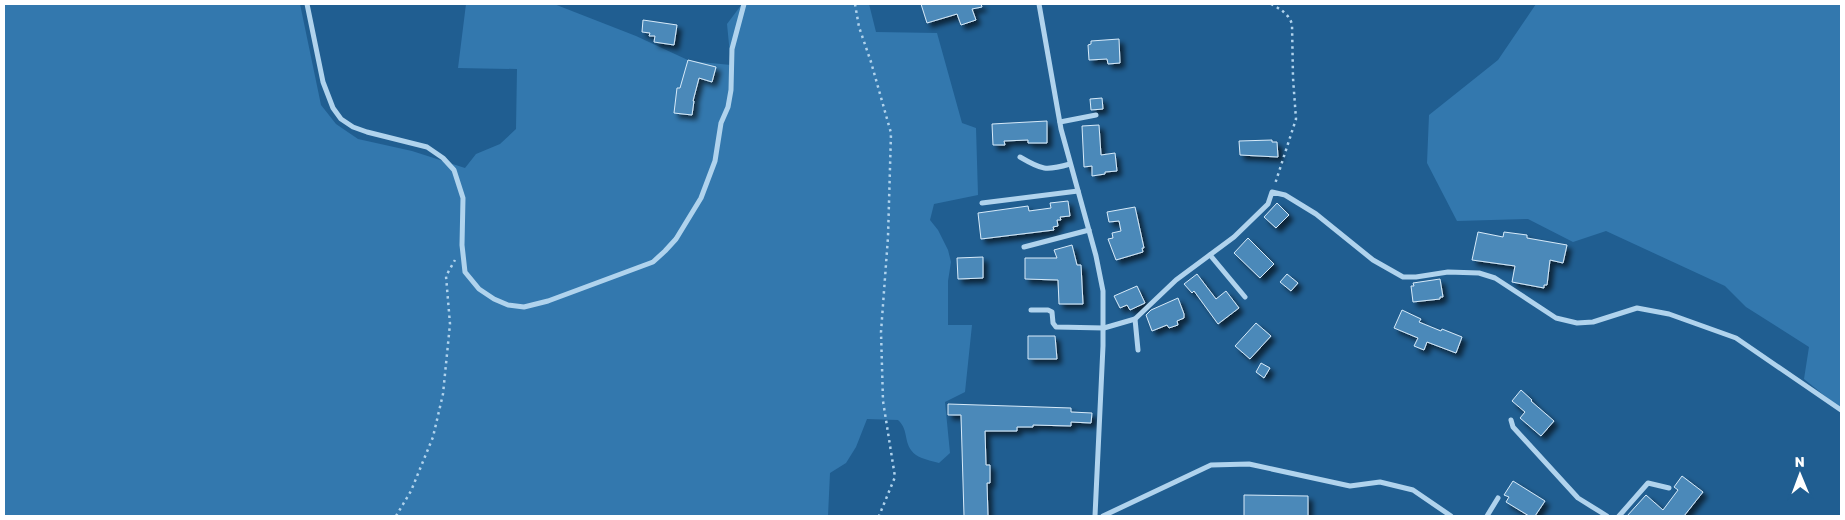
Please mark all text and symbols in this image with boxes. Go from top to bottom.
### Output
north arrow [1775,450,1825,500]
text: N [1795,454,1805,471]

